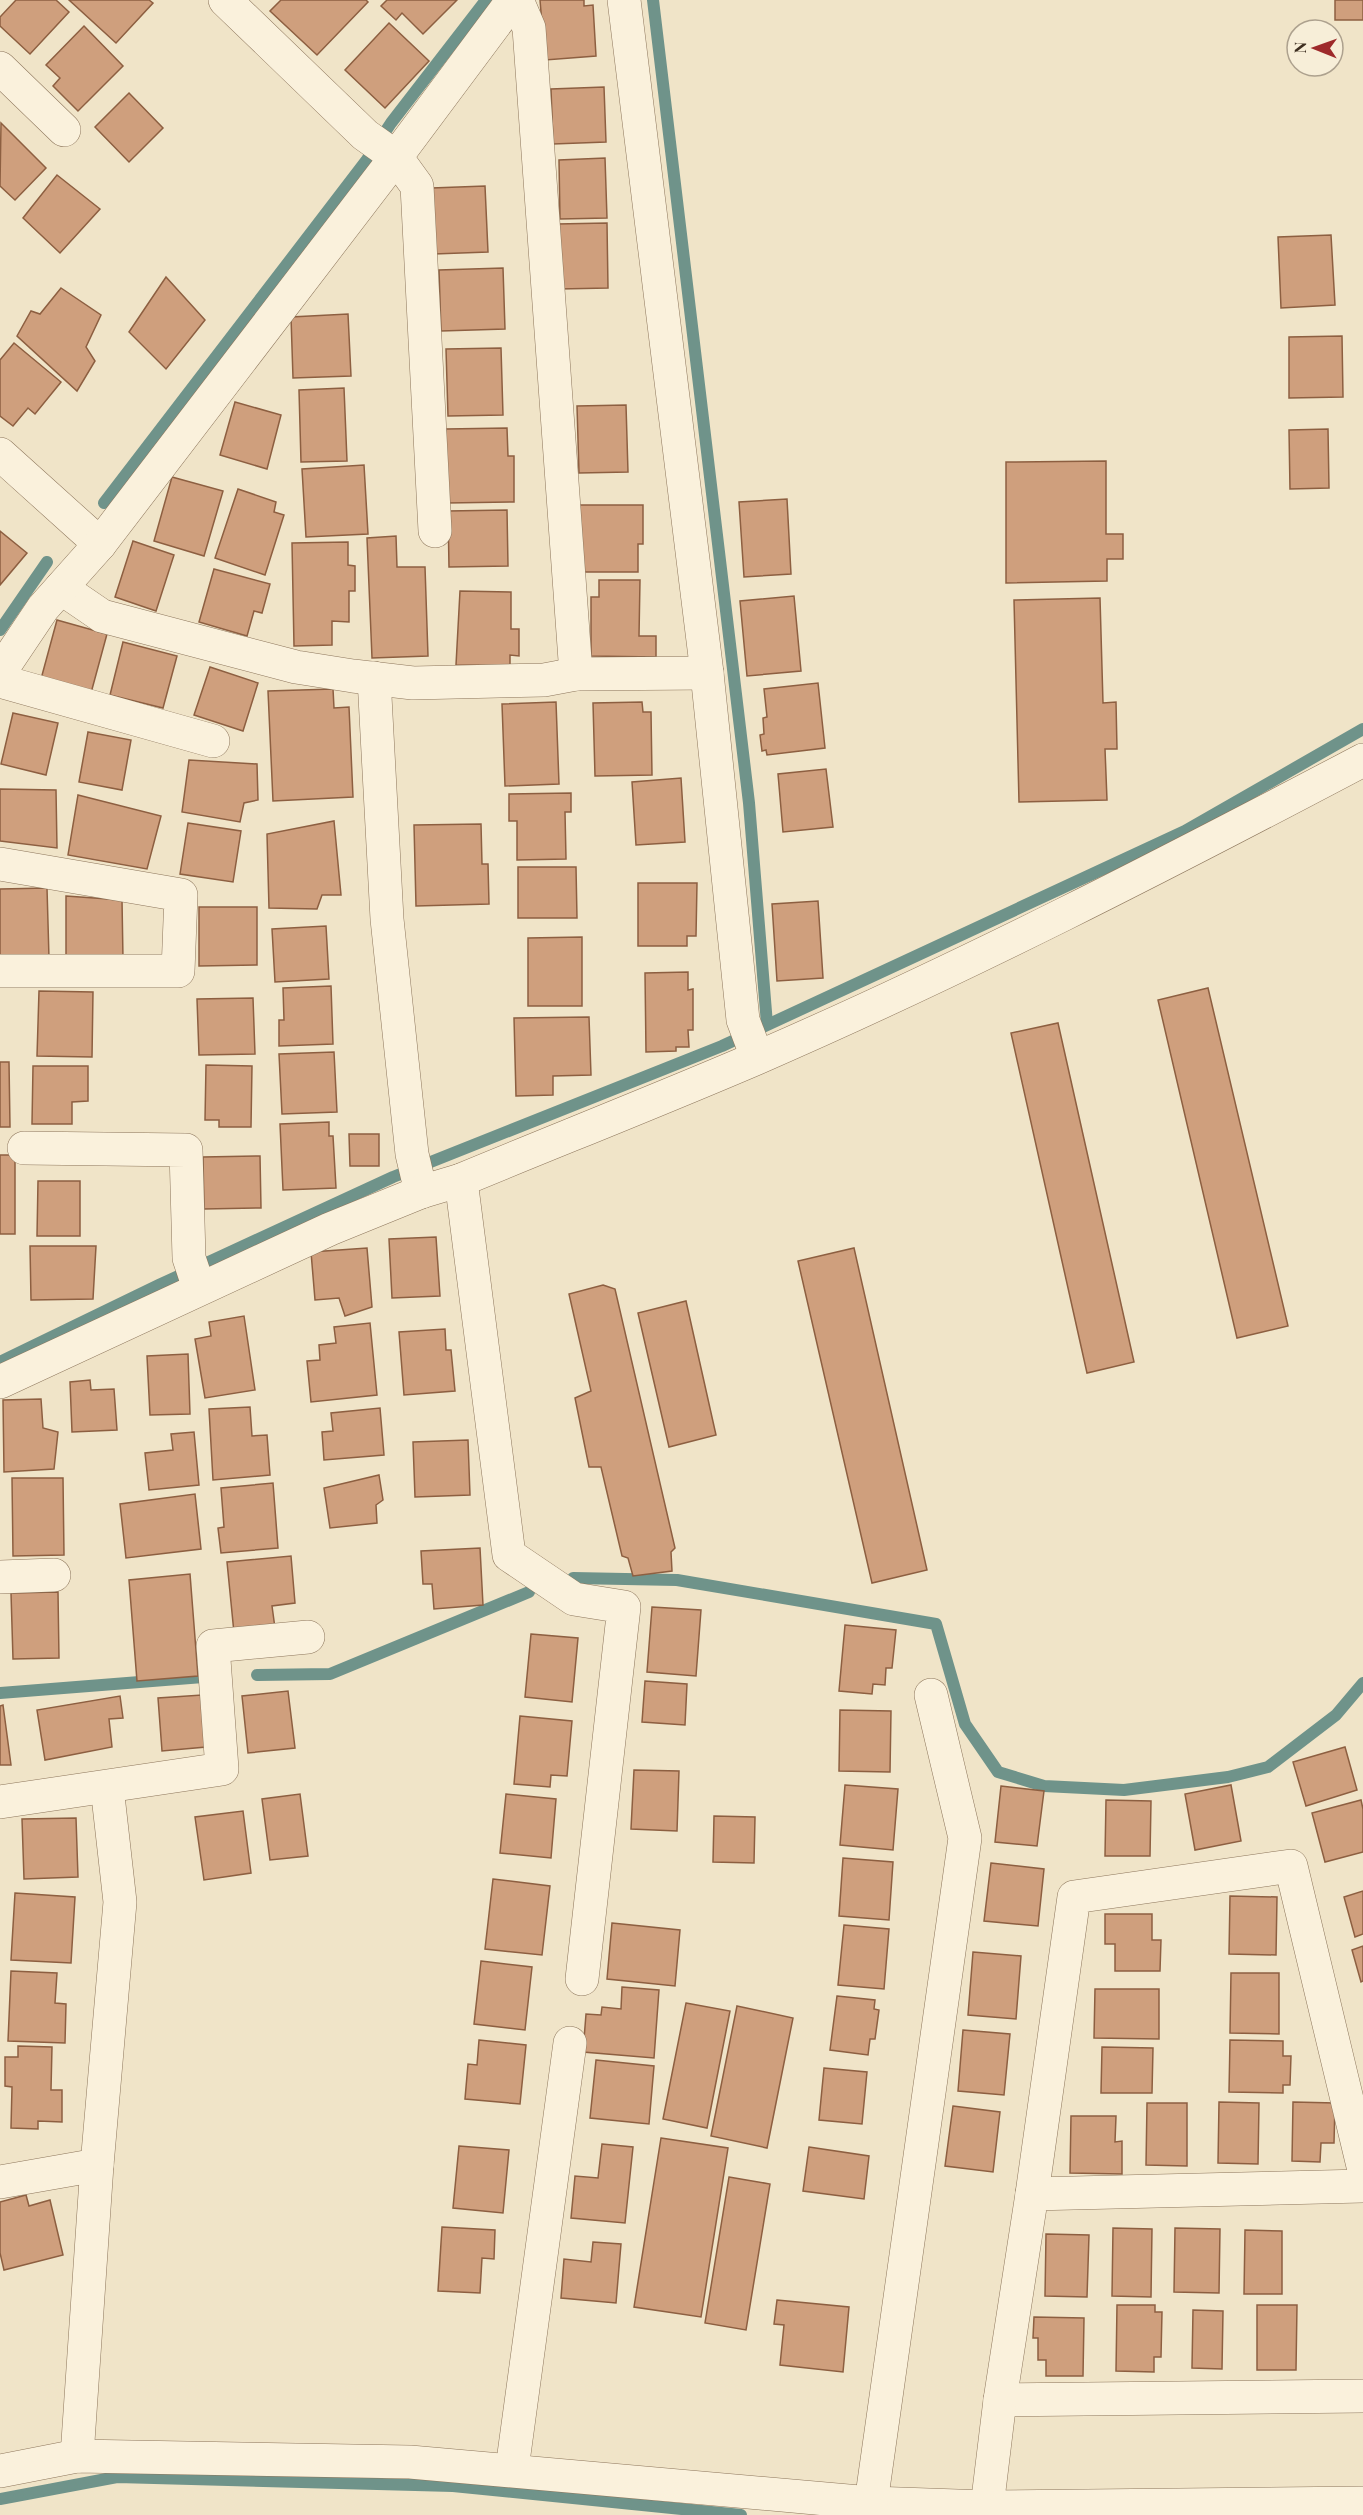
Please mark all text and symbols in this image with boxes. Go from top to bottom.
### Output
north arrow [1285,18,1345,78]
text: N [1289,41,1310,54]

